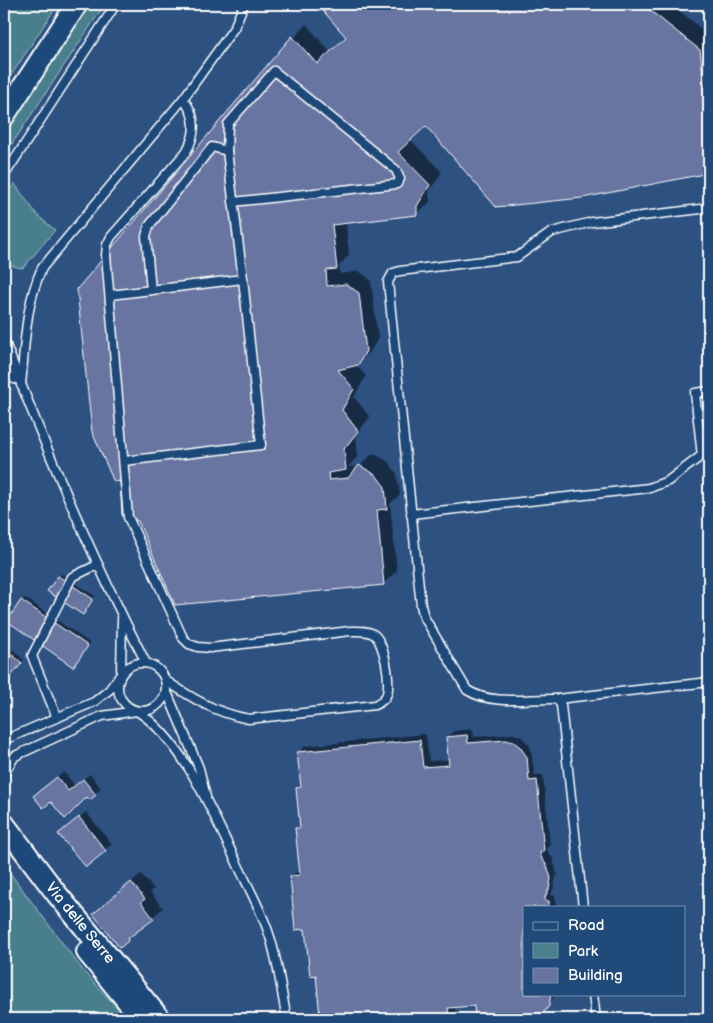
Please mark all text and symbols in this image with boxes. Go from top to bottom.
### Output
street label: Via delle Serre [41,879,119,968]
legend [523,906,686,996]
text: Road [568,916,604,935]
text: Park [568,942,599,961]
text: Building [568,966,623,985]

